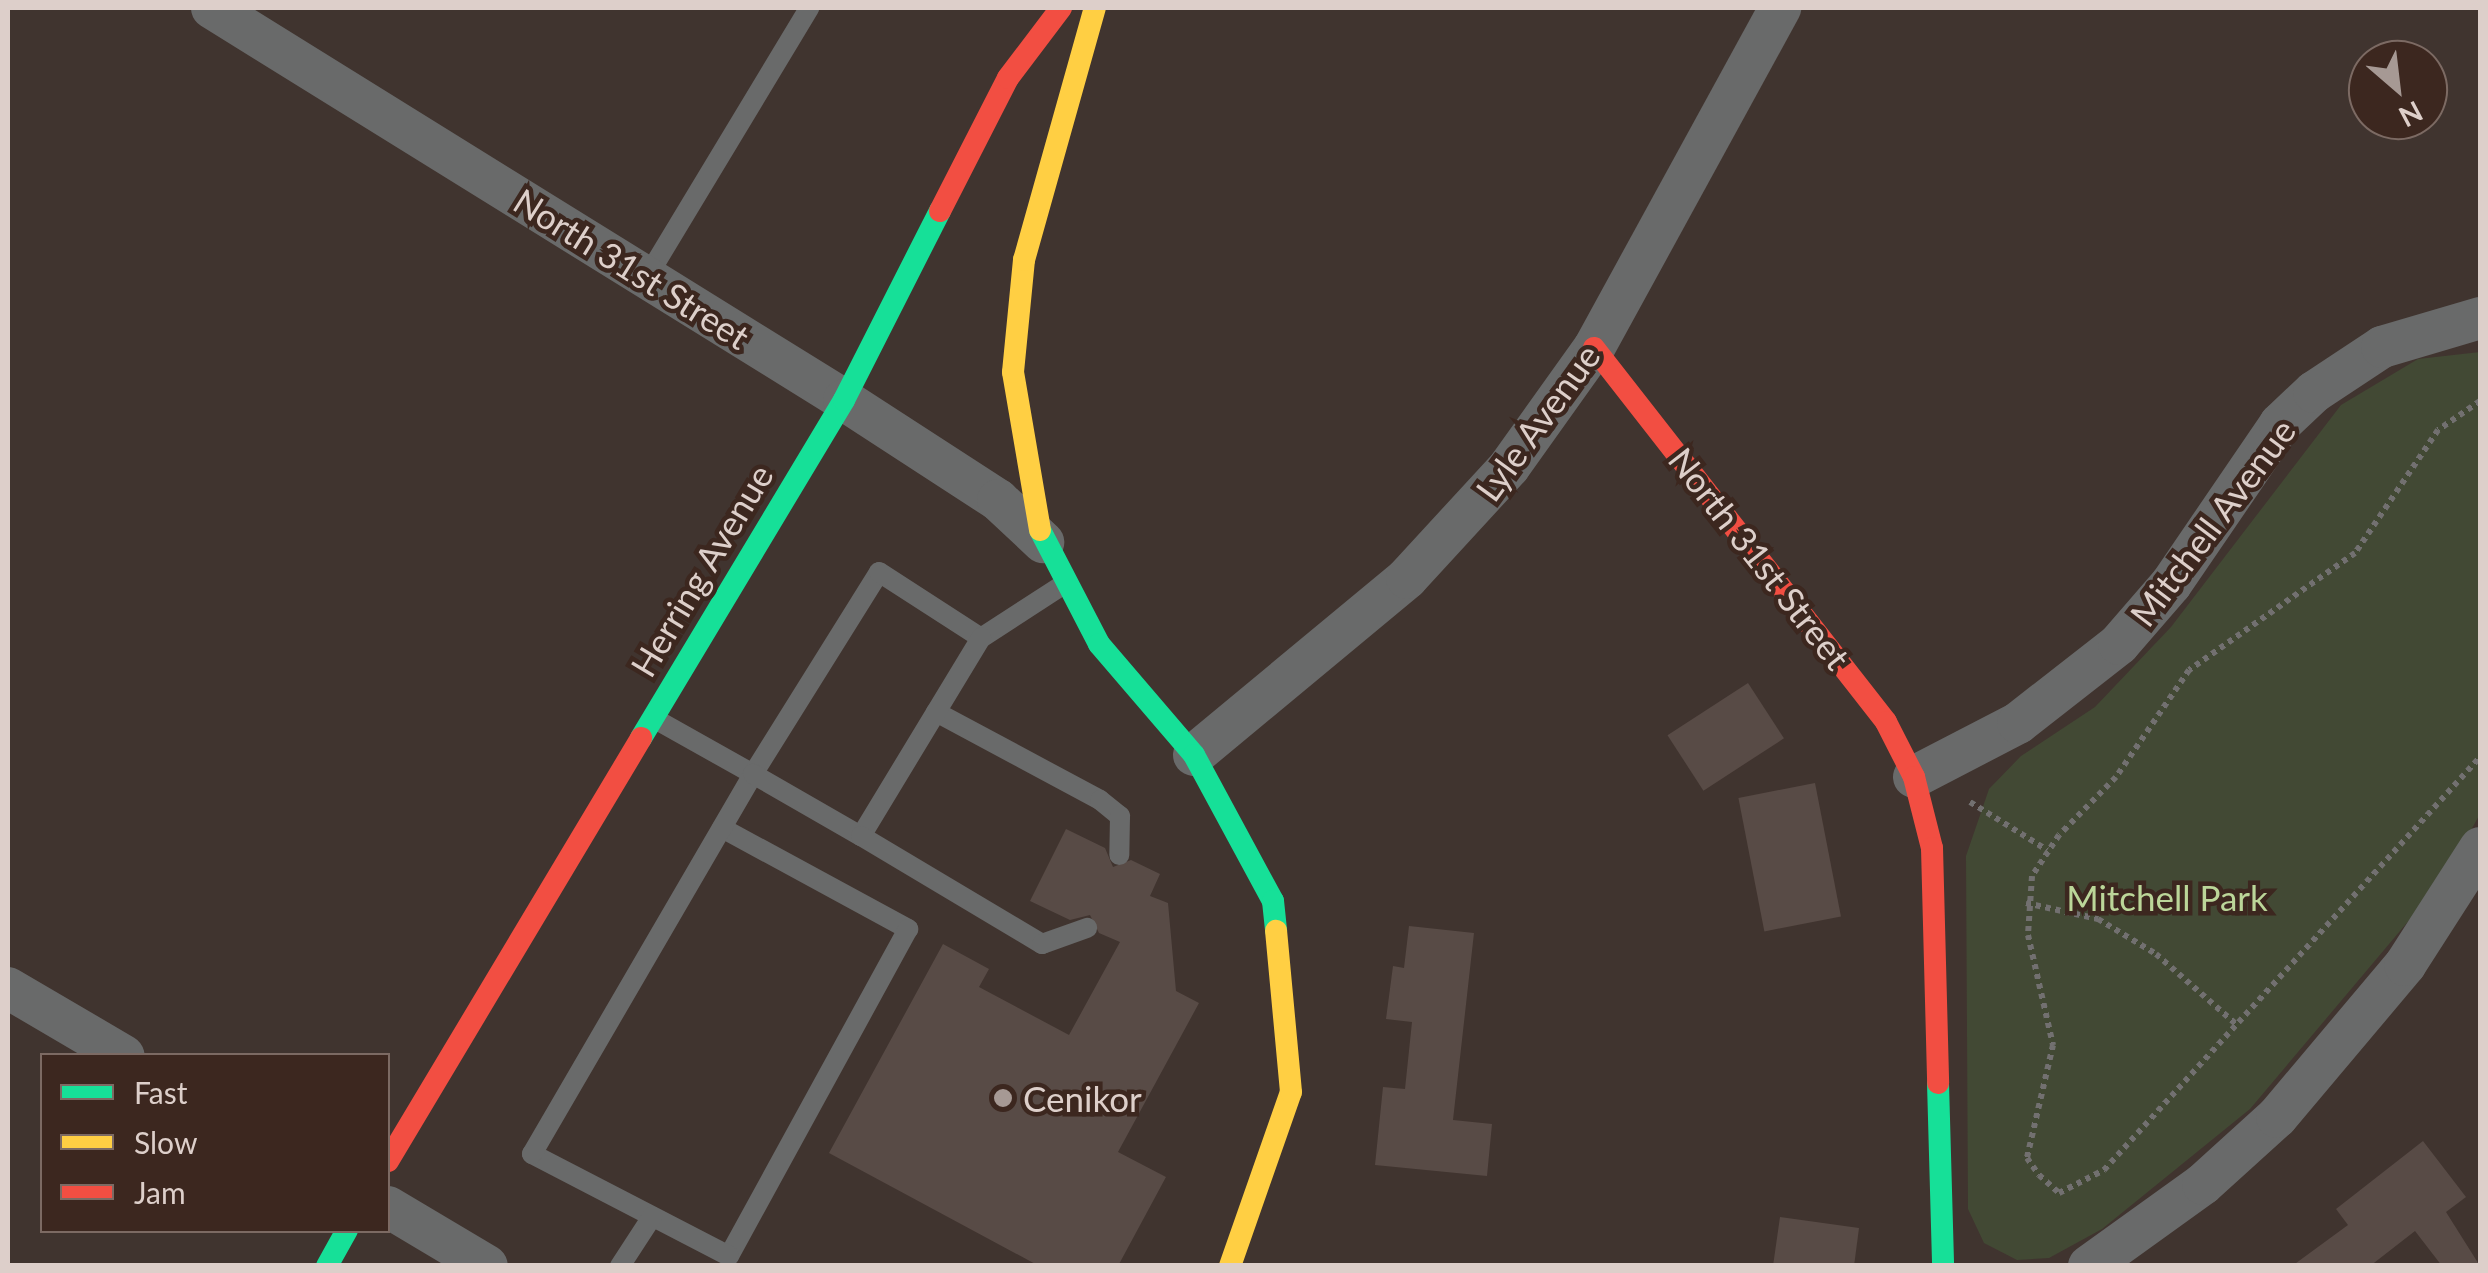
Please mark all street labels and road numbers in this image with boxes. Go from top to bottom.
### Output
street label: North 31st Street [507,179,757,357]
street label: Lyle Avenue [1466,335,1608,509]
street label: Mitchell Avenue [2120,410,2304,634]
street label: North 31st Street [1661,439,1859,677]
street label: Herring Avenue [621,456,781,684]

